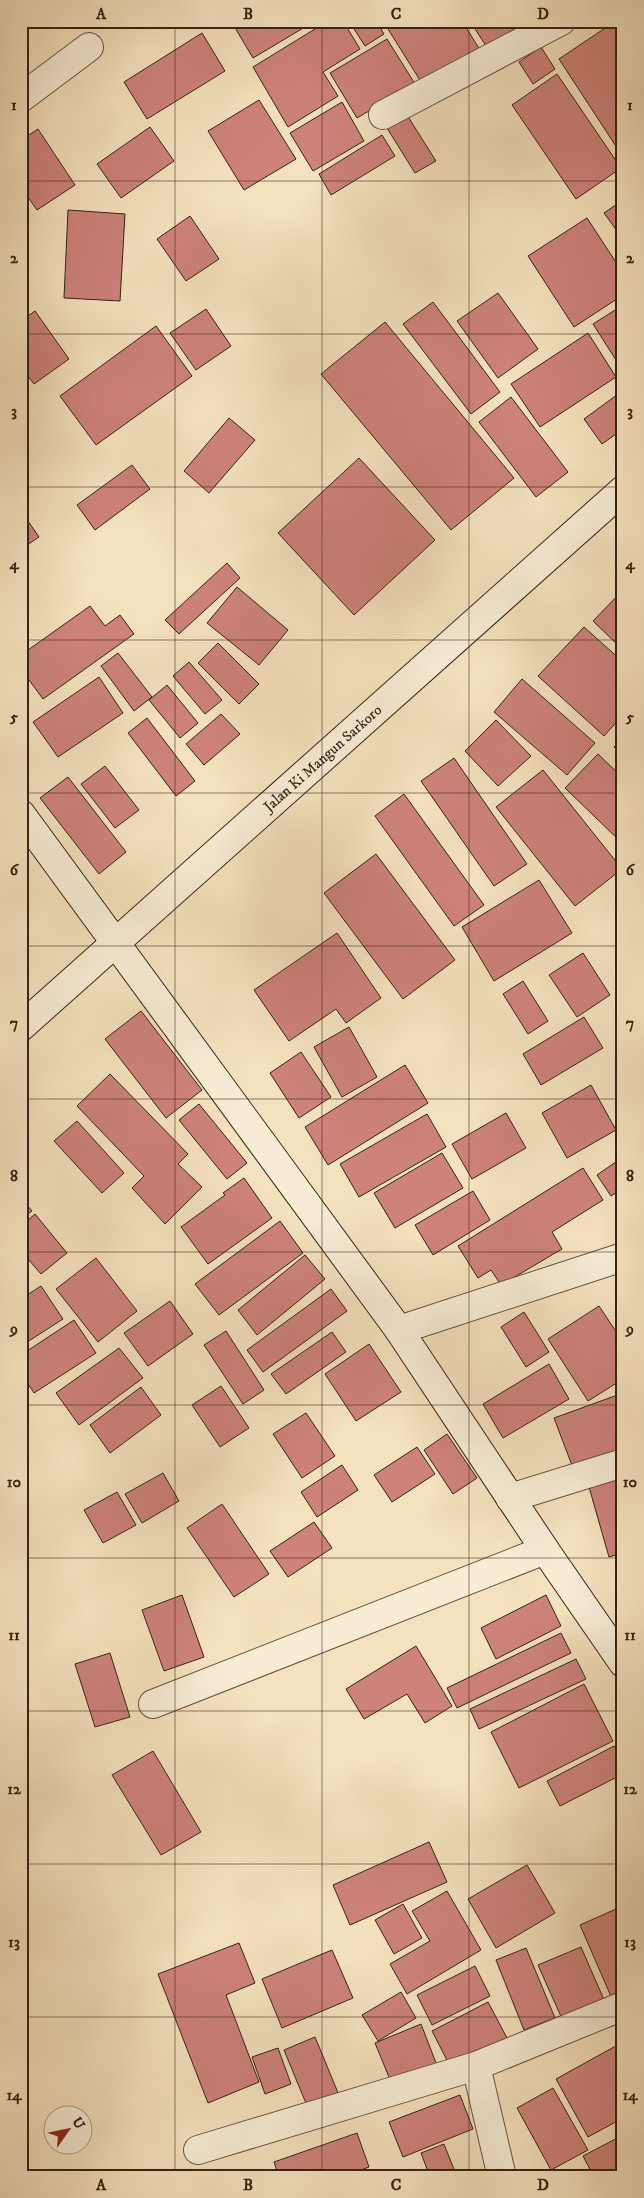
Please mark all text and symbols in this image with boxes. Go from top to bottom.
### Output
text: A [95,4,107,24]
text: B [243,4,253,24]
text: C [391,4,401,24]
text: D [537,4,549,24]
text: 1 [11,95,17,115]
text: 1 [627,95,633,115]
text: 2 [10,248,19,268]
text: 2 [626,248,635,268]
text: 3 [11,401,17,421]
text: 3 [627,401,633,421]
text: 4 [8,554,19,574]
text: 4 [624,554,635,574]
street label: Jalan Ki Mangun Sarkoro [258,700,386,817]
text: 5 [9,707,18,727]
text: 5 [625,707,634,727]
text: 6 [10,860,20,880]
text: 6 [626,860,636,880]
text: 7 [10,1013,18,1033]
text: 7 [626,1013,634,1033]
text: 8 [10,1166,18,1186]
text: 8 [626,1166,634,1186]
text: 9 [9,1319,18,1339]
text: 9 [625,1319,634,1339]
text: 10 [7,1472,22,1492]
text: 10 [623,1472,638,1492]
text: 11 [8,1625,20,1645]
text: 11 [624,1625,636,1645]
text: 12 [7,1779,22,1799]
text: 12 [623,1779,638,1799]
text: 13 [8,1932,20,1952]
text: 13 [624,1932,636,1952]
text: 14 [6,2085,22,2105]
text: 14 [622,2085,638,2105]
north arrow [42,2106,92,2156]
text: U [68,2114,89,2133]
text: A [95,2175,107,2195]
text: B [243,2175,253,2195]
text: C [391,2175,401,2195]
text: D [537,2175,549,2195]

